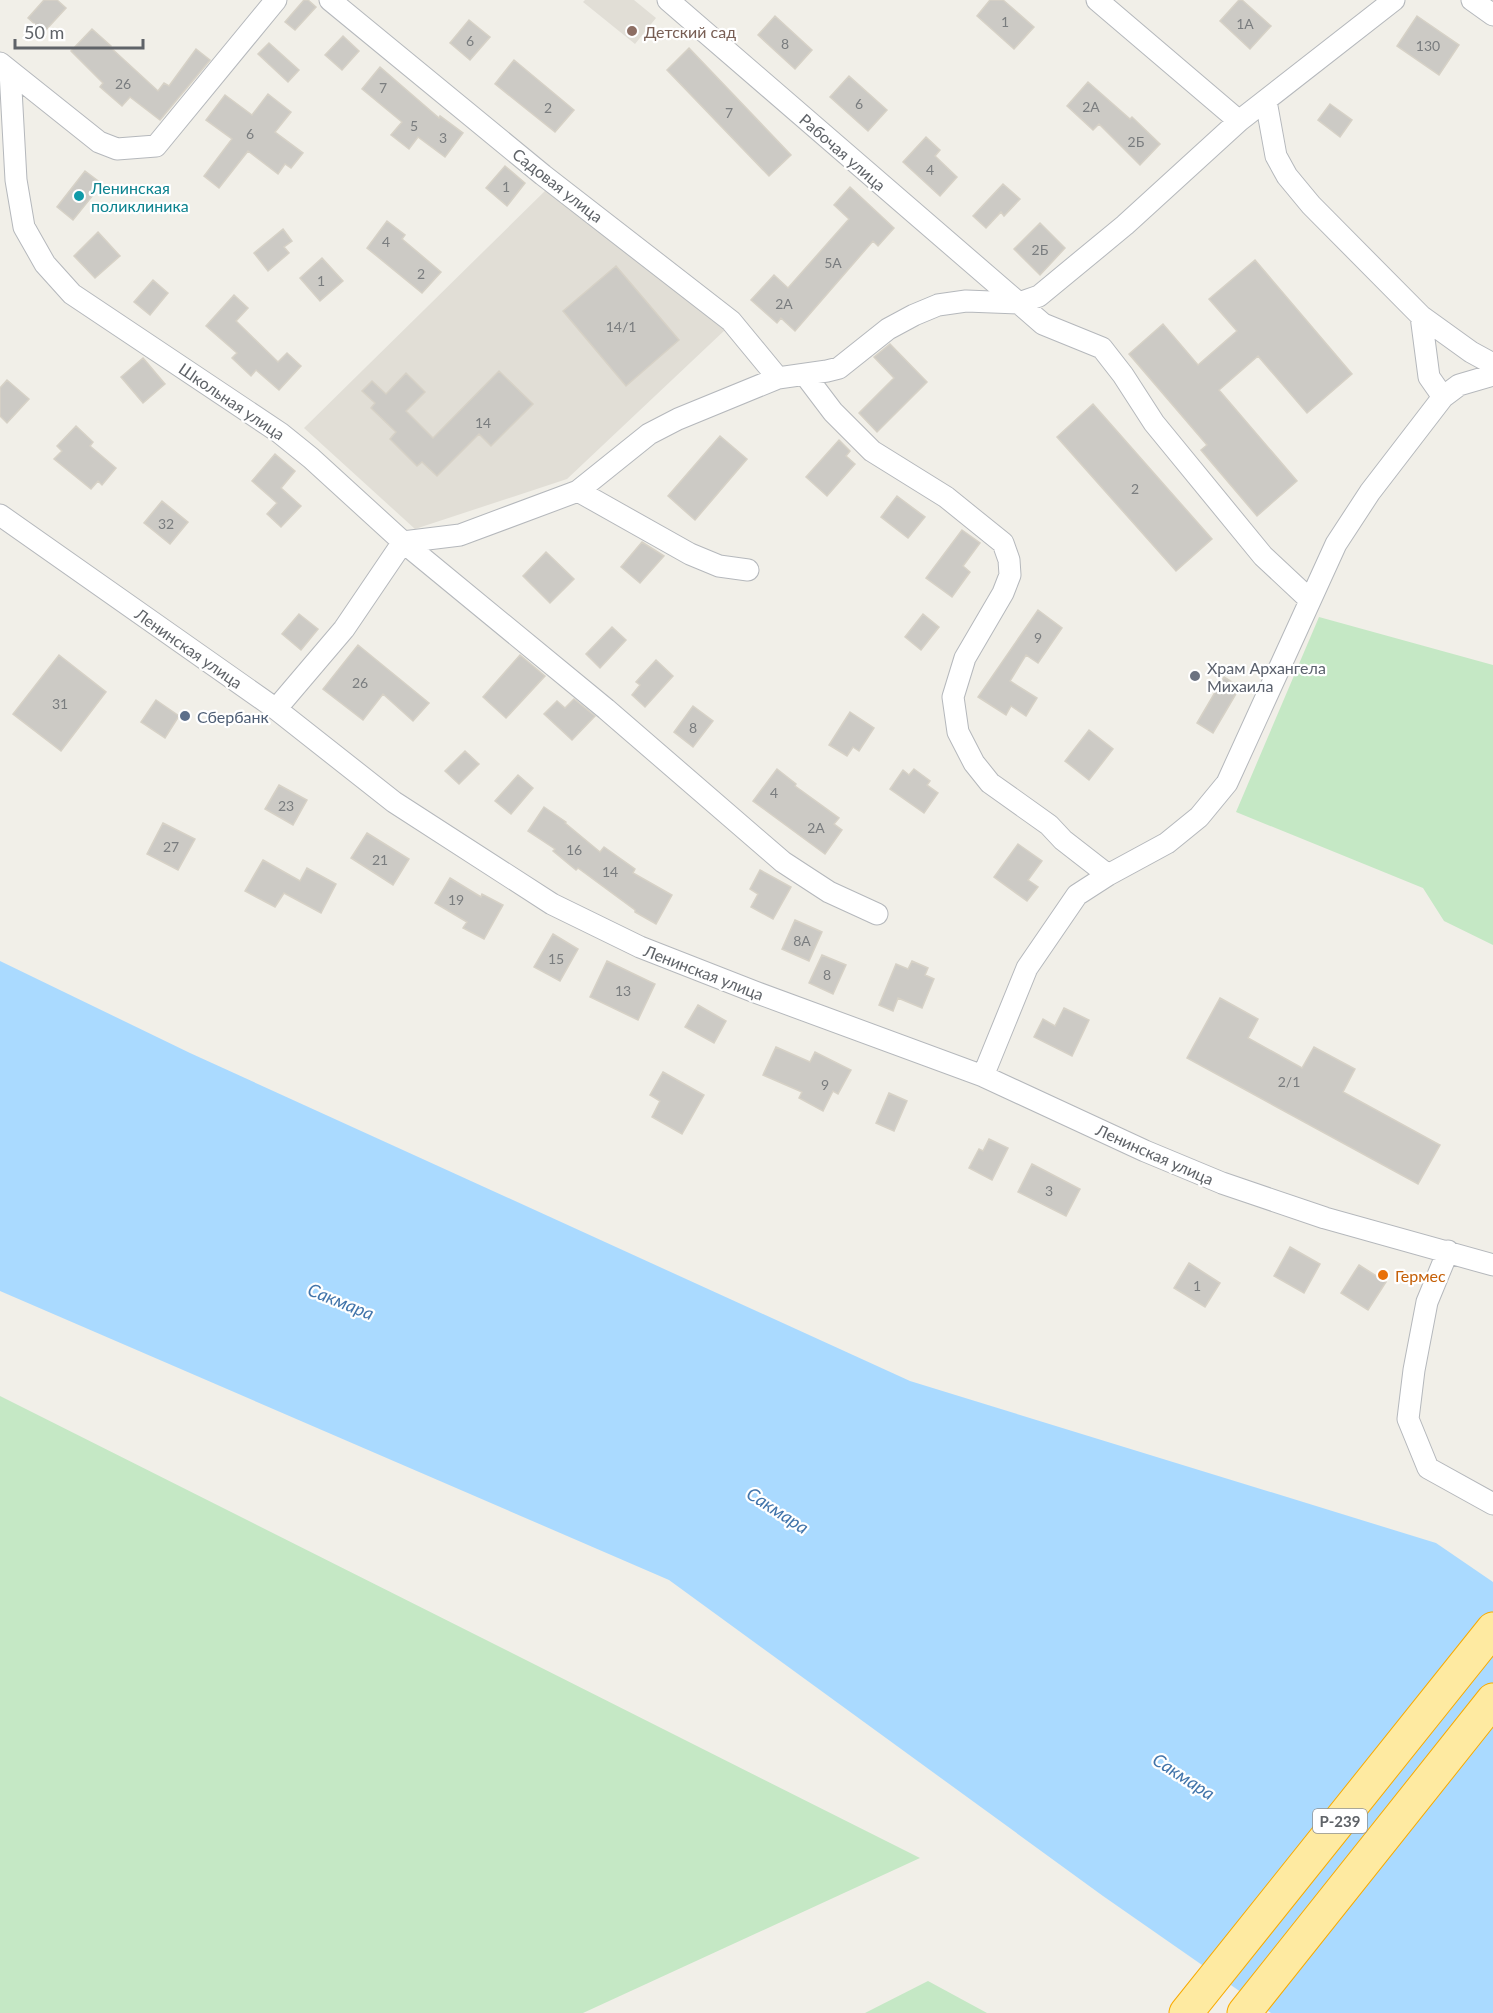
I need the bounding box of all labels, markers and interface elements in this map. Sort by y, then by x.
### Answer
scale bar [15,12,142,50]
house number: 1 [1001,13,1009,30]
house number: 1А [1236,15,1254,32]
text: 50 m [24,21,64,43]
place label: Детский сад [644,22,736,41]
marker: Детский сад [625,24,639,38]
house number: 6 [466,32,474,49]
house number: 8 [781,35,789,52]
house number: 130 [1416,37,1440,54]
house number: 26 [115,75,131,92]
house number: 7 [379,79,387,96]
house number: 6 [855,95,863,112]
house number: 2А [1082,98,1100,115]
house number: 2 [544,99,552,116]
house number: 7 [725,104,733,121]
street label: Рабочая улица [796,110,890,194]
house number: 5 [410,117,418,134]
house number: 6 [246,125,254,142]
house number: 3 [439,129,447,146]
house number: 2Б [1128,133,1145,150]
street label: Садовая улица [509,144,607,226]
house number: 4 [926,161,934,178]
place label: Ленинская поликлиника [90,178,189,215]
house number: 1 [502,178,510,195]
marker: Ленинская поликлиника [72,189,86,203]
house number: 4 [382,233,390,250]
house number: 2Б [1032,241,1049,258]
house number: 5А [824,254,842,271]
house number: 2 [417,265,425,282]
house number: 1 [317,272,325,289]
house number: 2А [775,295,793,312]
house number: 14/1 [606,318,636,335]
street label: Школьная улица [175,359,289,443]
house number: 14 [475,414,491,431]
house number: 2 [1131,480,1139,497]
house number: 32 [158,515,174,532]
street label: Ленинская улица [131,603,246,692]
house number: 9 [1034,629,1042,646]
place label: Храм Архангела Михаила [1207,658,1326,695]
marker: Храм Архангела Михаила [1188,669,1202,683]
house number: 26 [352,674,368,691]
house number: 31 [52,695,68,712]
place label: Сбербанк [197,707,269,726]
marker: Сбербанк [178,709,192,723]
house number: 8 [689,719,697,736]
house number: 4 [770,784,778,801]
house number: 23 [278,797,294,814]
house number: 2А [807,819,825,836]
house number: 27 [163,838,179,855]
house number: 16 [566,841,582,858]
house number: 21 [372,851,388,868]
house number: 14 [602,863,618,880]
house number: 19 [448,891,464,908]
house number: 8А [793,932,811,949]
street label: Ленинская улица [641,940,766,1004]
house number: 15 [548,950,564,967]
house number: 8 [823,966,831,983]
house number: 13 [615,982,631,999]
house number: 2/1 [1278,1073,1300,1090]
house number: 9 [821,1076,829,1093]
street label: Ленинская улица [1092,1119,1217,1188]
house number: 3 [1045,1182,1053,1199]
place label: Гермес [1395,1266,1446,1285]
marker: Гермес [1376,1268,1390,1282]
house number: 1 [1193,1277,1201,1294]
water label: Сакмара [305,1278,377,1324]
water label: Сакмара [743,1482,813,1538]
water label: Сакмара [1149,1748,1219,1804]
road number: Р-239 [1313,1809,1367,1833]

